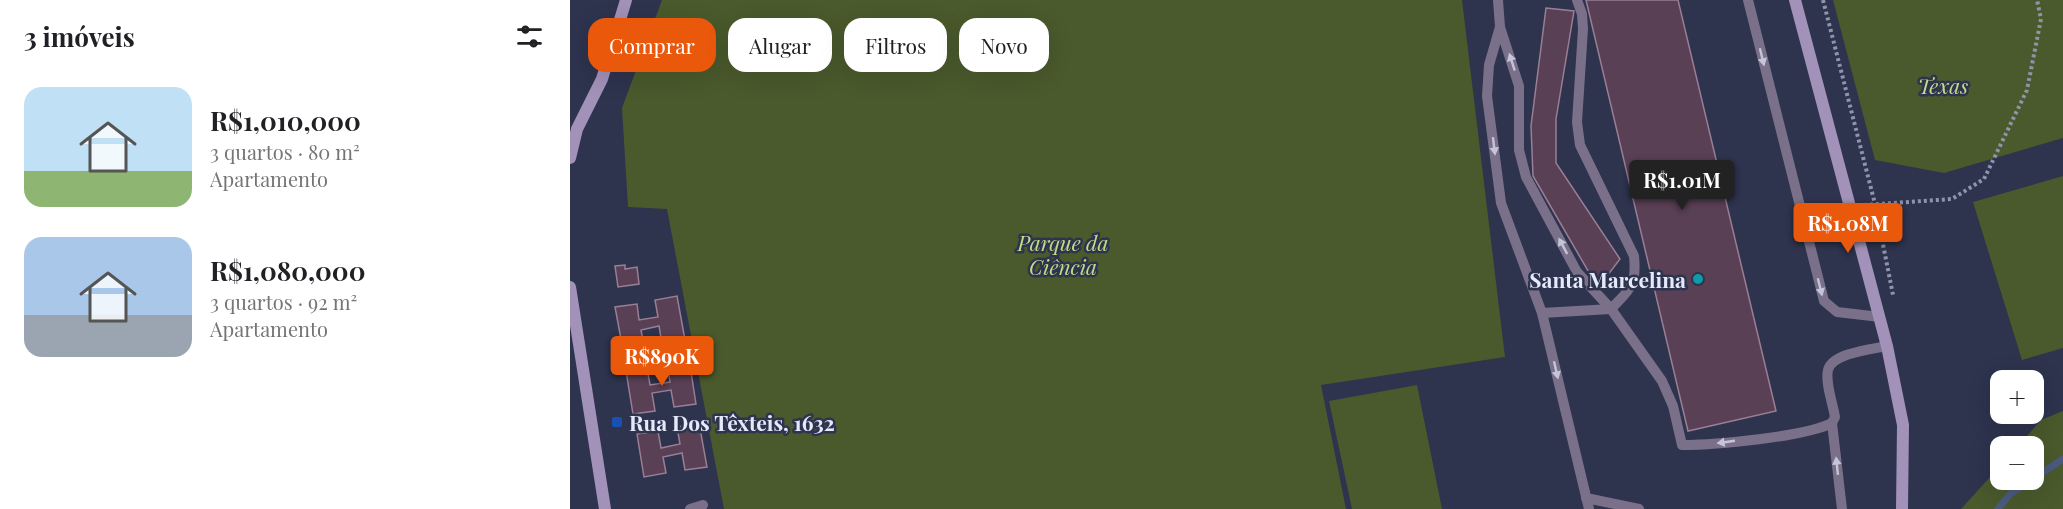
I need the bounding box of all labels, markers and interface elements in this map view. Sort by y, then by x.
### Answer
chip: Comprar [588,18,716,72]
chip: Alugar [728,18,832,72]
chip: Filtros [844,18,947,72]
chip: Novo [959,18,1049,72]
text: 3 imóveis [24,19,135,54]
icon: filters [513,20,546,53]
one-way arrow [1758,48,1768,66]
one-way arrow [1507,53,1516,71]
park label: Texas [1918,71,1968,99]
text: R$1,010,000 [210,103,361,138]
icon: home [72,111,144,183]
one-way arrow [1489,136,1498,155]
text: 3 quartos · 80 m² [210,138,360,165]
pin: R$1.01M [1627,160,1737,211]
text: Apartamento [210,165,328,192]
text: R$1.01M [1643,166,1721,193]
pin: R$1.08M [1793,203,1903,254]
text: R$1.08M [1807,209,1889,236]
park label: Parque da Ciência [1017,228,1108,280]
one-way arrow [1558,237,1568,254]
text: R$1,080,000 [210,253,365,288]
icon: home [72,261,144,333]
place label: Santa Marcelina [1529,265,1686,293]
marker: Santa Marcelina [1691,272,1705,286]
one-way arrow [1816,278,1825,296]
text: 3 quartos · 92 m² [210,288,357,315]
text: Apartamento [210,315,328,342]
pin: R$890K [613,336,711,387]
text: R$890K [625,342,699,369]
one-way arrow [1551,361,1561,380]
map controls [1990,370,2044,490]
button: + [1990,370,2044,424]
place label: Rua Dos Têxteis, 1632 [629,408,835,436]
marker: Rua Dos Têxteis, 1632 [610,415,624,429]
button: − [1990,436,2044,490]
one-way arrow [1717,438,1736,447]
one-way arrow [1832,457,1842,476]

